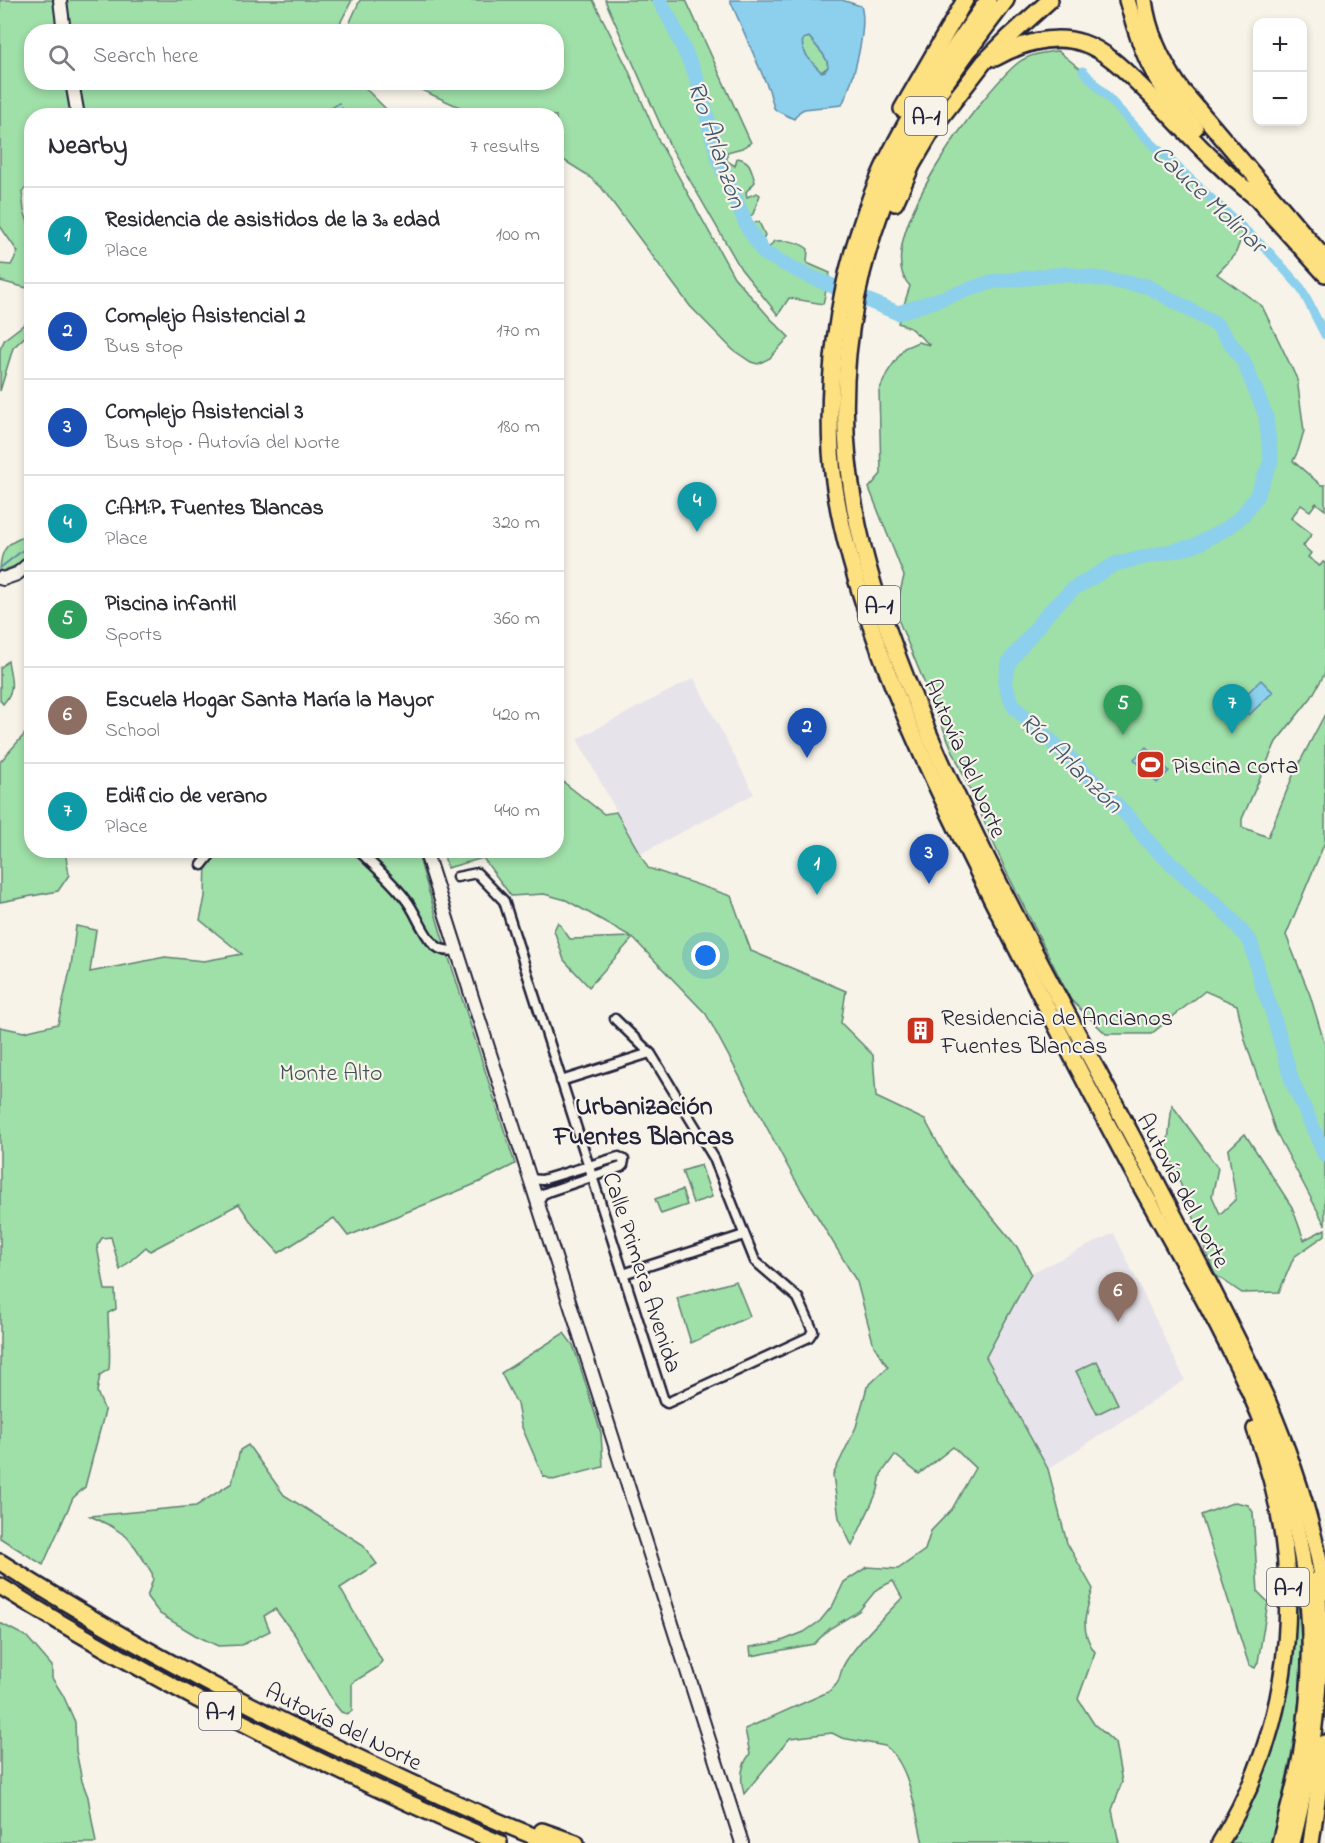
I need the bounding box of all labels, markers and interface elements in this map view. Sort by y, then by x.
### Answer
map controls [1253,18,1307,126]
button: + [1253,18,1307,72]
search box [24,24,564,90]
icon: search [45,41,78,74]
text: Search here [93,41,198,73]
button: − [1253,72,1307,126]
water label: Río Arlanzón [676,77,755,214]
road number: A-1 [905,97,947,135]
text: Nearby [48,128,127,166]
text: 7 results [470,133,540,162]
water label: Cauce Molinar [1142,137,1276,266]
text: Residencia de asistidos de la 3ª edad [105,205,440,237]
text: 1 [64,221,71,250]
text: 100 m [496,221,540,250]
text: Place [105,237,147,266]
text: Complejo Asistencial 2 [105,301,306,333]
text: 2 [63,317,72,346]
text: 170 m [496,317,540,346]
text: Bus stop [105,333,183,362]
text: Complejo Asistencial 3 [105,397,304,429]
text: 3 [63,413,72,442]
text: 180 m [497,413,540,442]
text: Bus stop · Autovía del Norte [105,429,340,458]
pin: 4 [678,482,716,532]
text: C:A:M:P. Fuentes Blancas [105,493,324,525]
text: 4 [63,509,72,538]
text: 320 m [493,509,540,538]
text: Place [105,525,147,554]
road number: A-1 [858,586,900,624]
text: Piscina infantil [105,589,236,621]
text: 5 [62,605,73,634]
text: 360 m [494,605,540,634]
text: Sports [105,621,162,650]
street label: Autovía del Norte [913,674,1015,844]
pin: 7 [1212,684,1252,734]
text: Escuela Hogar Santa María la Mayor [105,685,434,717]
pin: 5 [1104,686,1142,735]
text: 6 [63,701,72,730]
text: 420 m [493,701,540,730]
water label: Río Arlanzón [1009,705,1131,824]
pin: 2 [788,708,826,758]
text: School [105,717,160,746]
sports icon: Piscina corta [1135,749,1167,781]
place label: Piscina corta [1172,750,1298,785]
text: Edificio de verano [105,781,267,813]
text: 7 [63,797,72,826]
text: 440 m [494,797,540,826]
text: Place [105,813,147,842]
pin: 3 [910,834,948,884]
pin: 1 [798,846,836,895]
your location [691,941,720,970]
place label: Residencia de Ancianos Fuentes Blancas [940,1002,1173,1065]
building icon: Residencia de Ancianos Fuentes Blancas [904,1015,936,1047]
park label: Monte Alto [279,1057,383,1092]
district label: Urbanización Fuentes Blancas [552,1089,734,1157]
street label: Autovía del Norte [1126,1108,1237,1275]
street label: Calle Primera Avenida [592,1168,690,1378]
pin: 6 [1098,1272,1138,1322]
road number: A-1 [1267,1568,1309,1606]
street label: Autovía del Norte [258,1675,428,1782]
road number: A-1 [199,1692,241,1730]

